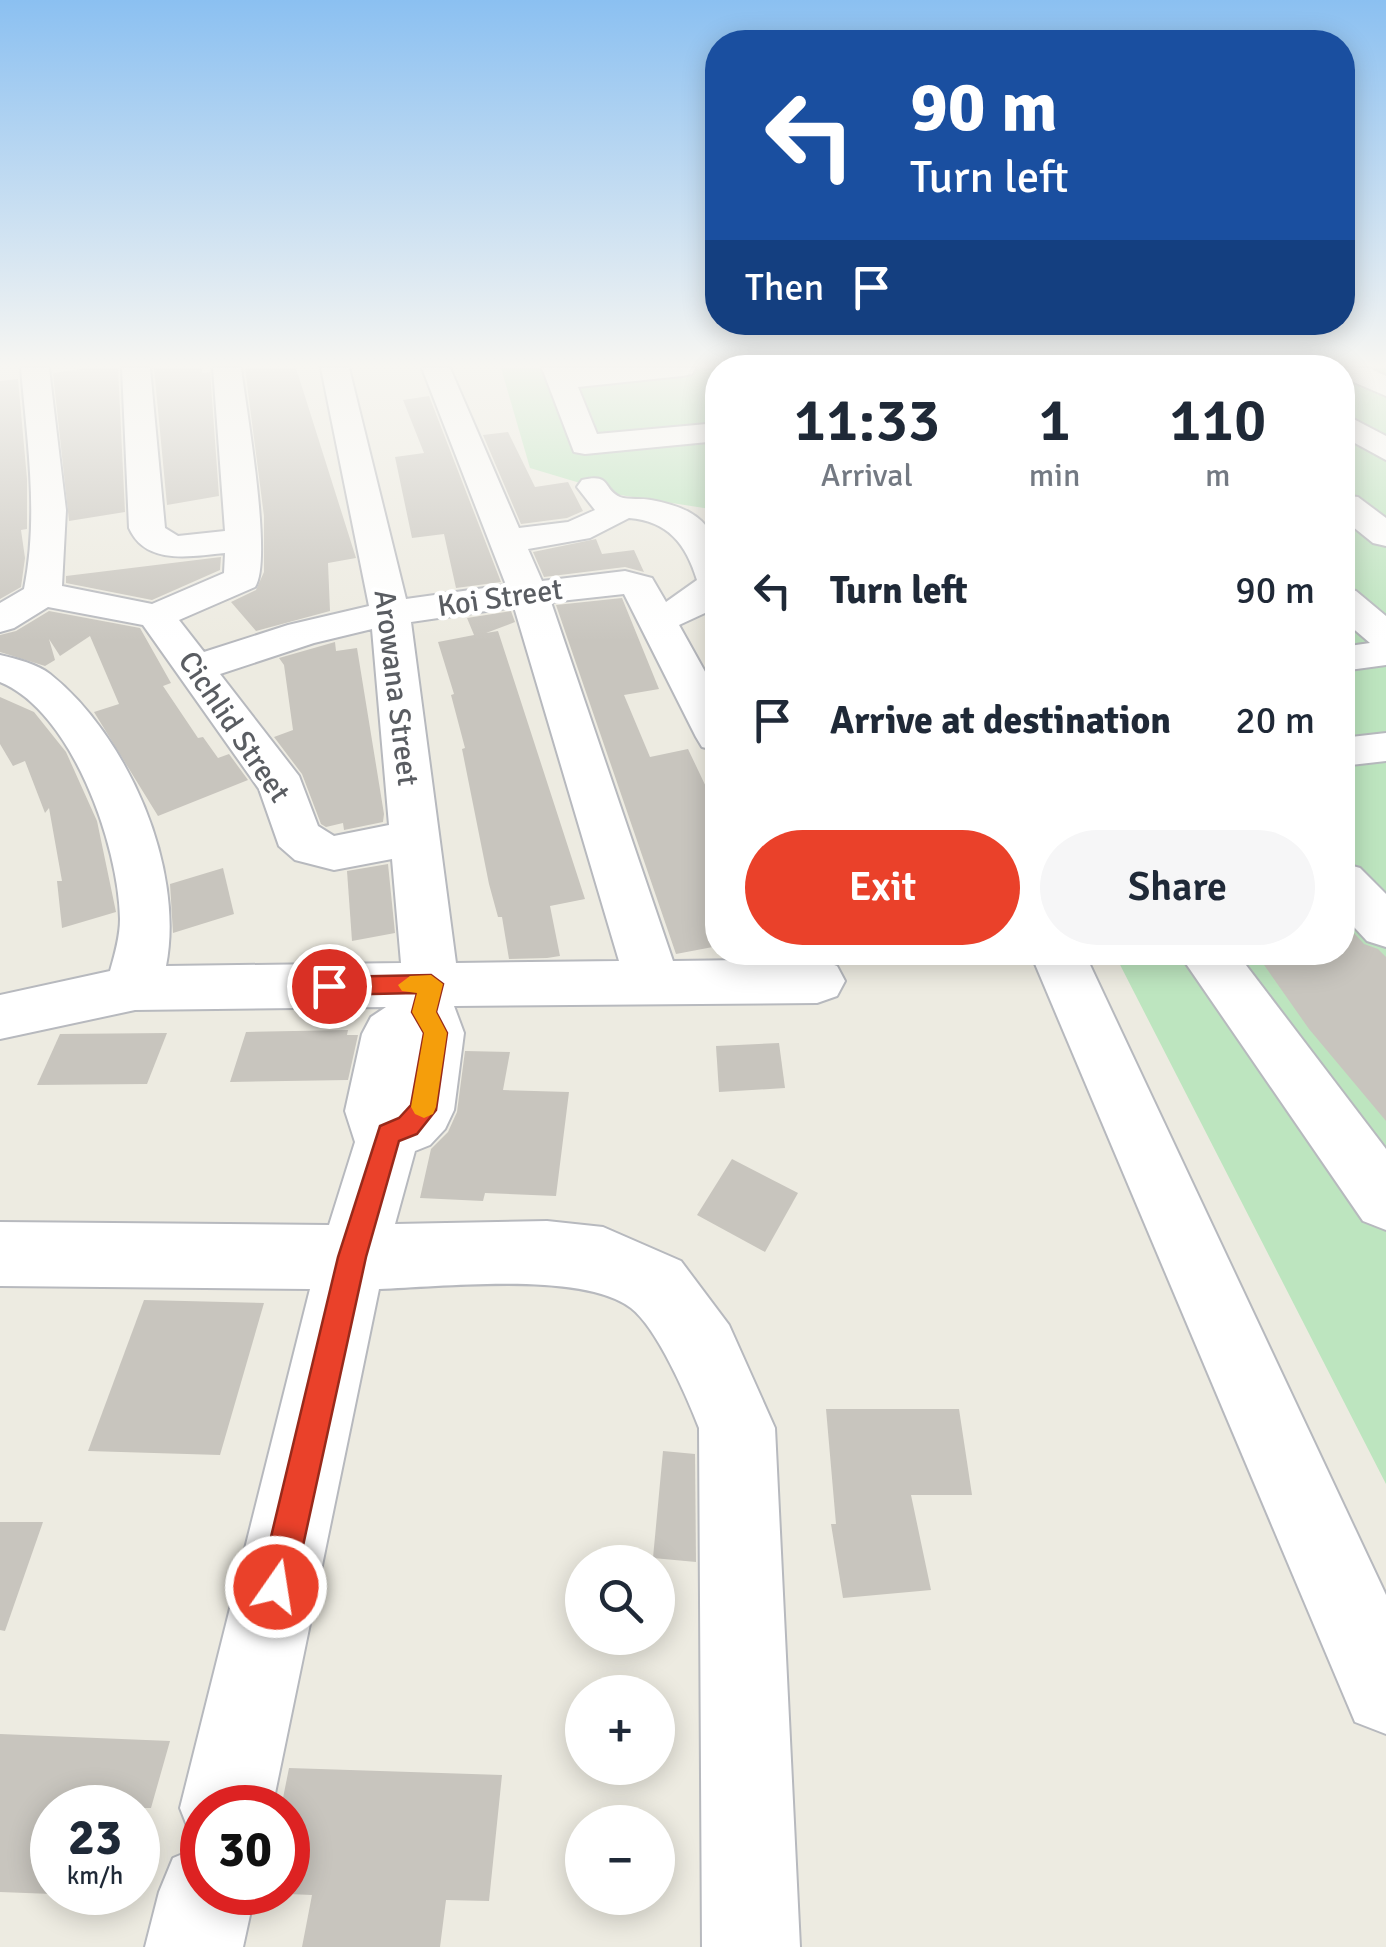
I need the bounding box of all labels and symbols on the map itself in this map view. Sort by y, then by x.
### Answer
street label: Koi Street [435,571,565,625]
street label: Arowana Street [366,588,426,788]
street label: Cichlid Street [170,644,298,810]
pin [287,944,372,1029]
position arrow [224,1535,328,1639]
speed limit sign: 30 [180,1785,310,1915]

